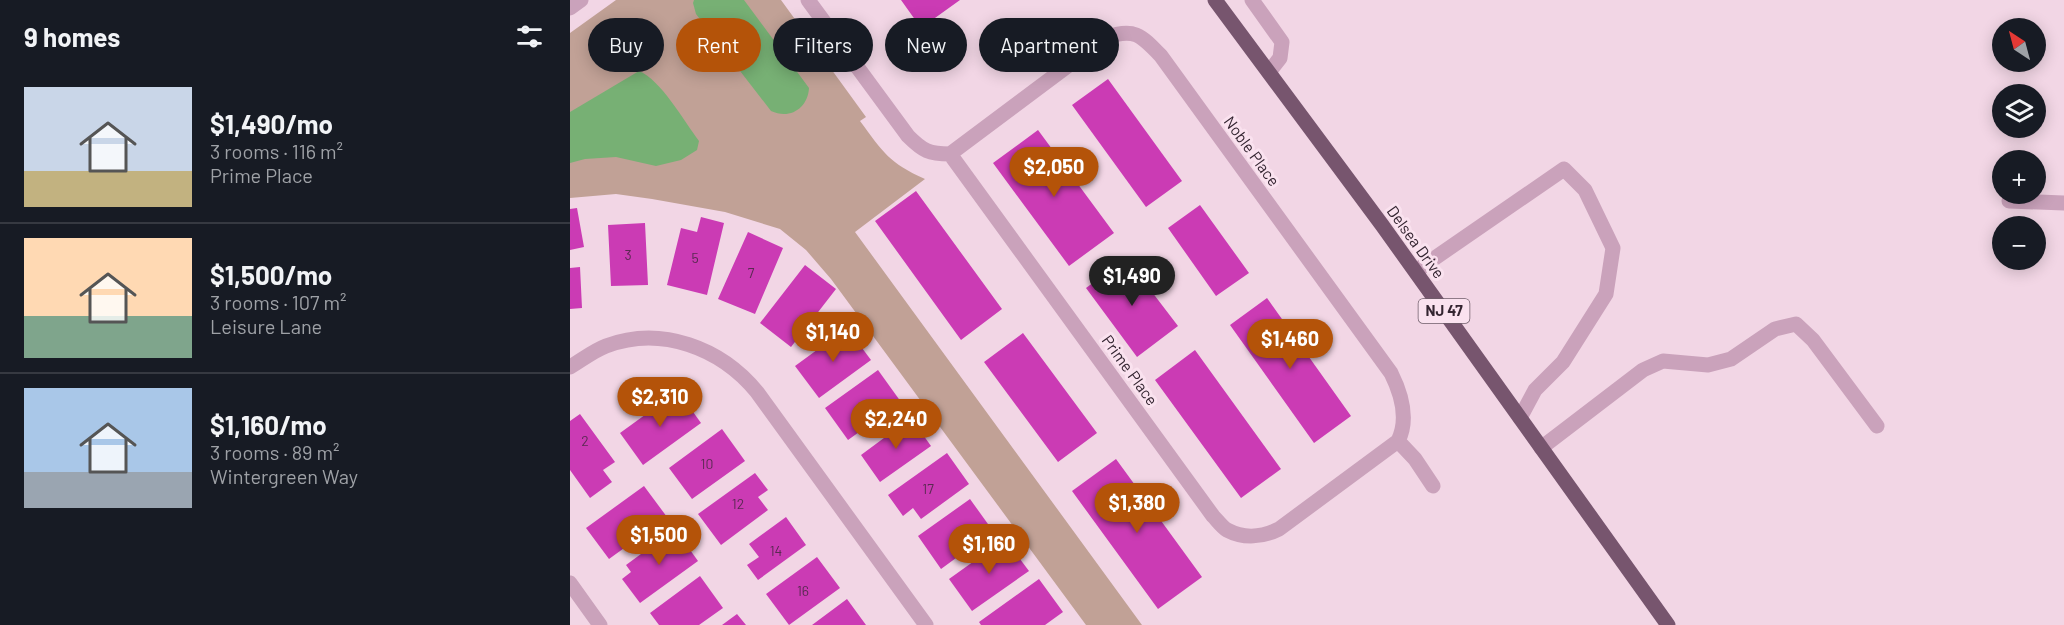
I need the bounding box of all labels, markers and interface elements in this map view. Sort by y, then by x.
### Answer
chip: Buy [588,18,664,72]
chip: Rent [676,18,761,72]
chip: Filters [773,18,873,72]
chip: New [885,18,967,72]
chip: Apartment [979,18,1119,72]
north arrow [1992,18,2046,72]
map controls [1992,18,2046,270]
icon: filters [513,20,546,53]
text: 9 homes [24,21,120,52]
button: layers [1992,84,2046,138]
text: $1,490/mo [210,108,333,139]
icon: home [72,111,144,183]
street label: Noble Place [1221,112,1284,189]
text: 3 rooms · 116 m² [210,139,343,163]
pin: $2,050 [1005,147,1103,198]
button: + [1992,150,2046,204]
text: $2,050 [1024,154,1085,178]
text: Prime Place [210,163,313,187]
street label: Delsea Drive [1384,202,1449,282]
button: − [1992,216,2046,270]
house number: 3 [624,246,632,263]
house number: 5 [691,249,699,266]
pin: $1,490 [1083,256,1181,307]
text: $1,500/mo [210,259,332,290]
icon: home [72,262,144,334]
text: $1,490 [1103,263,1161,287]
house number: 7 [748,264,755,281]
text: 3 rooms · 107 m² [210,290,346,314]
road number: NJ 47 [1418,299,1470,323]
pin: $1,140 [784,312,882,363]
text: Leisure Lane [210,314,322,338]
text: $1,140 [806,319,860,343]
pin: $1,460 [1241,319,1339,370]
text: $1,460 [1261,326,1319,350]
street label: Prime Place [1099,331,1162,409]
pin: $2,310 [611,377,709,428]
text: $2,310 [631,384,689,408]
pin: $2,240 [847,399,945,450]
text: $2,240 [865,406,927,430]
text: $1,160/mo [210,409,327,440]
icon: home [72,412,144,484]
house number: 2 [581,432,589,449]
text: 3 rooms · 89 m² [210,440,340,464]
house number: 10 [701,455,713,472]
text: Wintergreen Way [210,464,358,488]
house number: 17 [922,480,934,497]
pin: $1,380 [1088,483,1186,534]
text: $1,380 [1109,490,1165,514]
house number: 12 [732,495,744,512]
pin: $1,500 [610,515,708,566]
text: $1,500 [630,522,688,546]
pin: $1,160 [940,524,1038,575]
text: $1,160 [962,531,1016,555]
house number: 14 [770,542,782,559]
house number: 16 [797,582,809,599]

